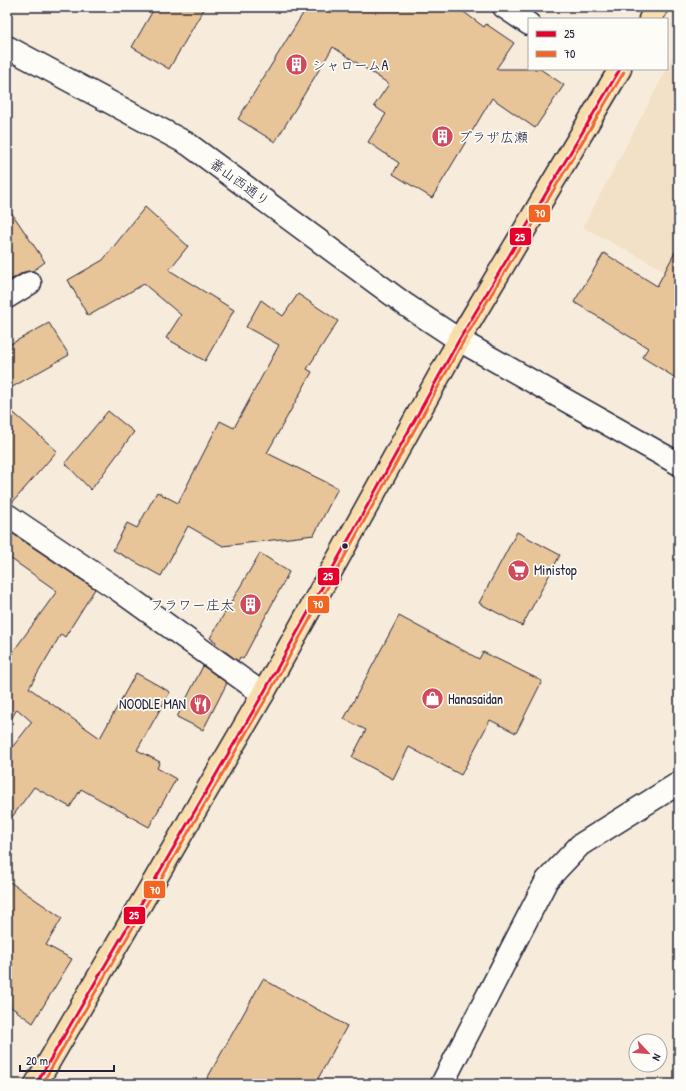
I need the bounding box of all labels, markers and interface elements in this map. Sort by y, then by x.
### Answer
legend [528,18,668,70]
text: 25 [564,25,575,42]
text: 70 [564,45,575,62]
building icon: シャロームA [283,52,309,78]
place label: シャロームA [312,55,388,74]
building icon: プラザ広瀬 [429,124,455,150]
place label: プラザ広瀬 [458,127,528,146]
street label: 蕃山西通り [206,153,274,210]
line badge: 70 [528,204,551,223]
text: 70 [534,206,545,220]
line badge: 25 [509,227,532,246]
text: 25 [515,230,525,244]
unlabelled marker [340,541,350,551]
supermarket icon: Ministop [505,557,531,583]
place label: Ministop [534,560,577,580]
line badge: 25 [317,567,340,586]
text: 25 [323,569,333,583]
building icon: フラワー庄太 [237,592,263,618]
place label: フラワー庄太 [150,595,234,614]
line badge: 70 [307,595,330,614]
text: 70 [312,597,323,611]
shop icon: Hanasaidan [419,686,445,712]
place label: Hanasaidan [448,689,503,708]
restaurant icon: NOODLE MAN [188,691,214,717]
place label: NOODLE MAN [119,694,186,713]
line badge: 70 [143,880,166,899]
text: 70 [149,883,160,897]
line badge: 25 [123,906,146,925]
text: 25 [129,908,139,922]
north arrow [628,1033,668,1073]
scale bar [20,1047,114,1073]
text: 20 m [26,1052,48,1069]
text: N [649,1052,665,1063]

